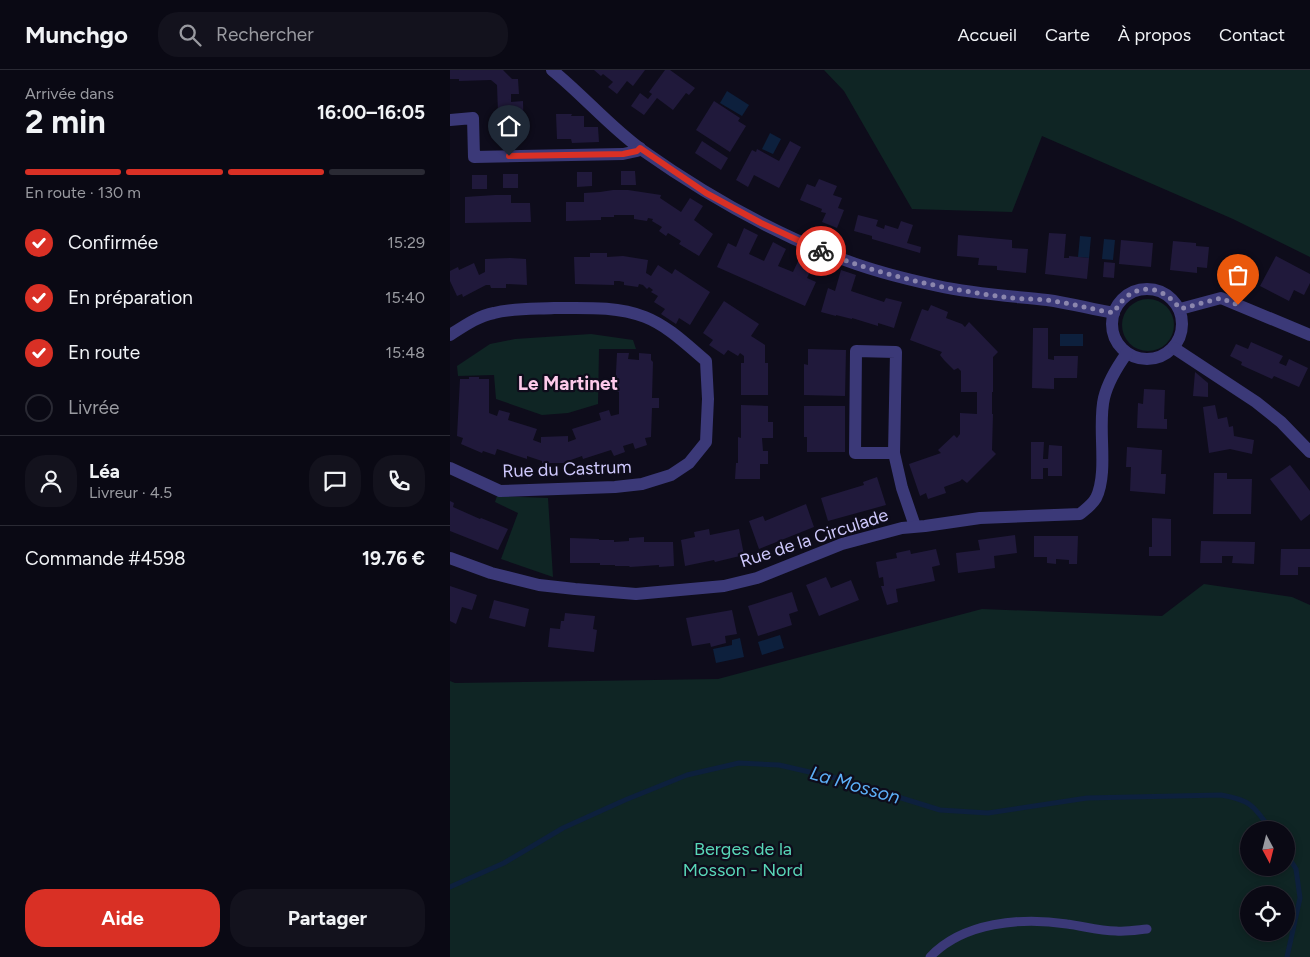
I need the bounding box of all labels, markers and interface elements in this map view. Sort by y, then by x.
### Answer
search box [158,12,508,57]
text: Munchgo [25,20,128,49]
icon: search [176,21,204,49]
text: Rechercher [216,23,314,46]
text: Accueil [957,24,1017,46]
text: Carte [1045,24,1090,46]
text: À propos [1118,24,1191,46]
text: Contact [1219,24,1285,46]
text: Arrivée dans [25,84,114,103]
text: 16:00–16:05 [317,101,425,124]
text: 2 min [25,103,106,141]
pin [488,105,530,156]
icon: home [495,112,523,140]
text: En route · 130 m [25,183,141,202]
courier [796,226,846,276]
icon: check [25,229,53,257]
text: Confirmée [68,231,158,254]
text: 15:29 [387,233,425,252]
icon: bike [807,237,835,265]
pin [1217,254,1259,305]
icon: bag [1224,261,1252,289]
icon: check [25,284,53,312]
text: En préparation [68,286,193,309]
text: 15:40 [385,288,425,307]
icon: check [25,339,53,367]
text: En route [68,341,140,364]
text: 15:48 [385,343,425,362]
district label: Le Martinet [518,372,619,395]
text: Livrée [68,396,119,419]
button: person [25,455,77,507]
button: chat [309,455,361,507]
button: phone [373,455,425,507]
street label: Rue du Castrum [502,456,632,482]
text: Léa [89,460,120,483]
text: Livreur · 4.5 [89,483,172,502]
street label: Rue de la Circulade [737,504,891,572]
text: Commande #4598 [25,547,186,570]
text: 19.76 € [362,547,425,570]
water label: La Mosson [807,761,903,809]
north arrow [1240,821,1295,876]
map controls [1240,821,1295,941]
park label: Berges de la Mosson - Nord [683,838,803,881]
button: locate [1240,886,1295,941]
button: Aide [25,889,220,947]
button: Partager [230,889,425,947]

